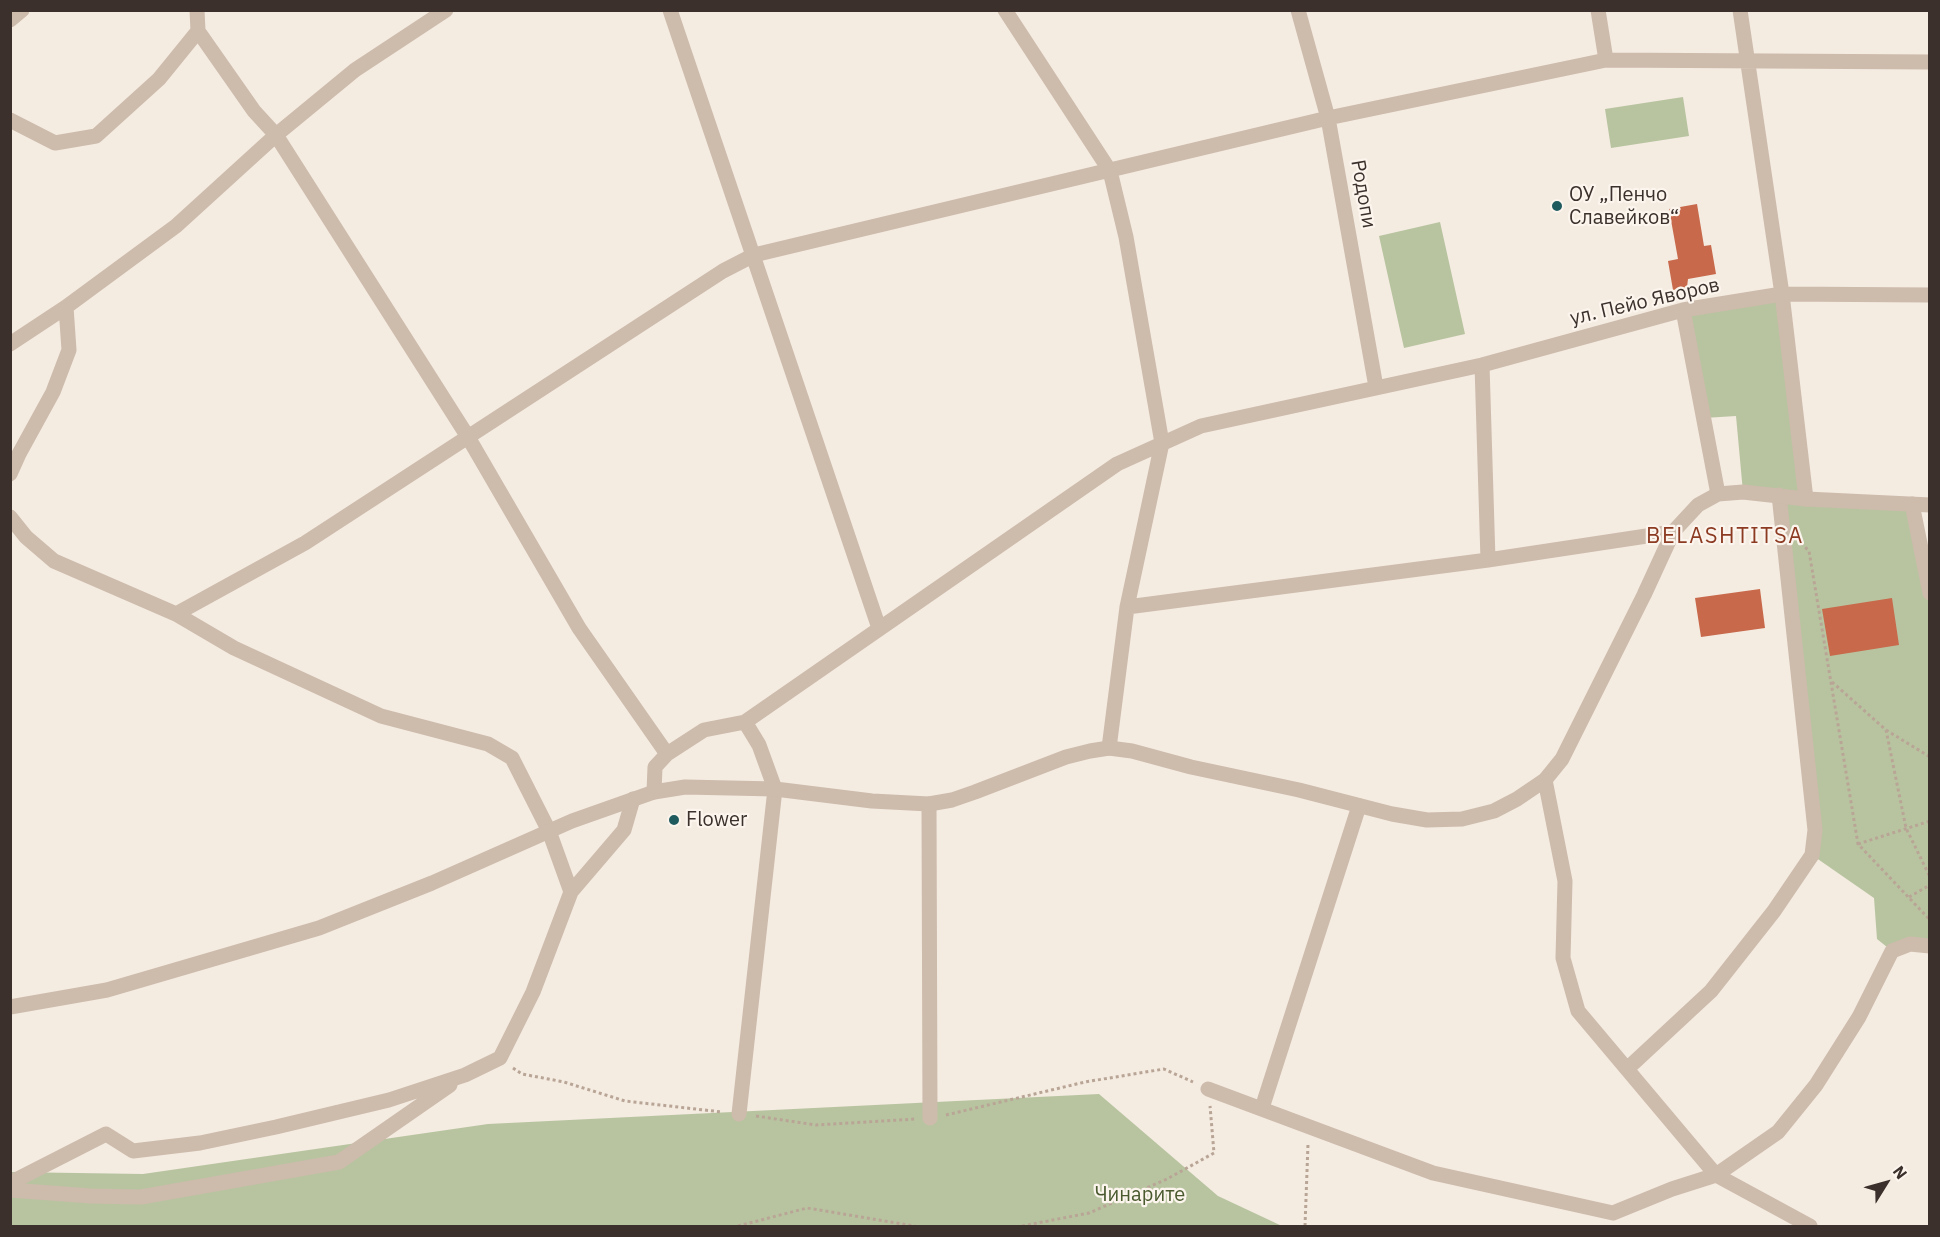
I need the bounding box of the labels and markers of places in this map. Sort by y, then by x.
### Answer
place label: ОУ „Пенчо Славейков“ [1569,183,1679,230]
marker: ОУ „Пенчо Славейков“ [1550,199,1564,213]
place label: Flower [686,808,747,832]
marker: Flower [667,813,681,827]

